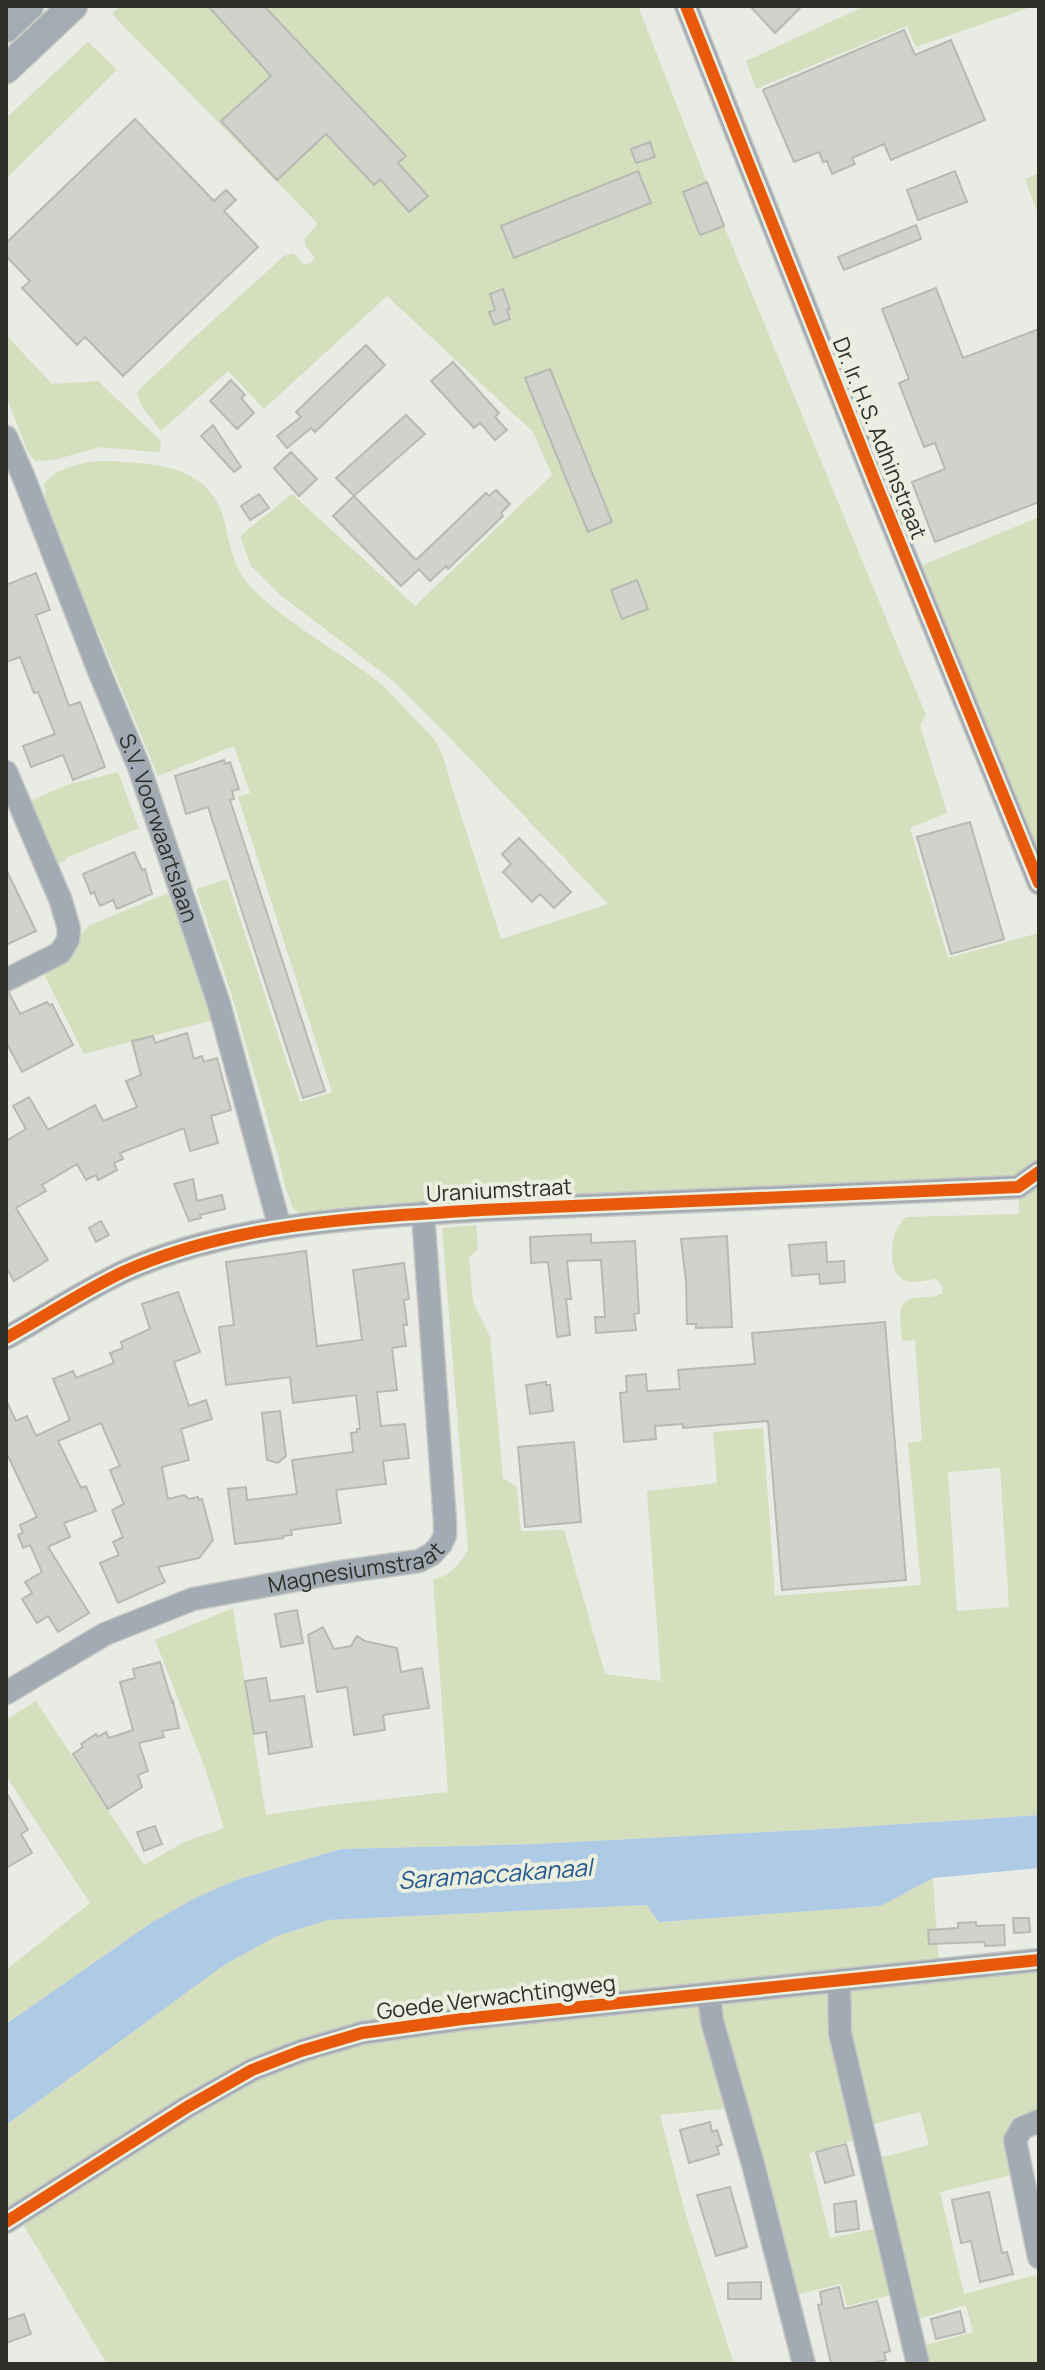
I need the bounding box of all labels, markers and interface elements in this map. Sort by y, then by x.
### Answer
street label: Dr. Ir. H.S. Adhinstraat [826,333,934,544]
street label: S.V. Voorwaartslaan [112,729,205,926]
street label: Uraniumstraat [425,1171,573,1209]
street label: Magnesiumstraat [265,1535,451,1600]
water label: Saramaccakanaal [397,1850,597,1896]
street label: Goede Verwachtingweg [375,1967,617,2027]

